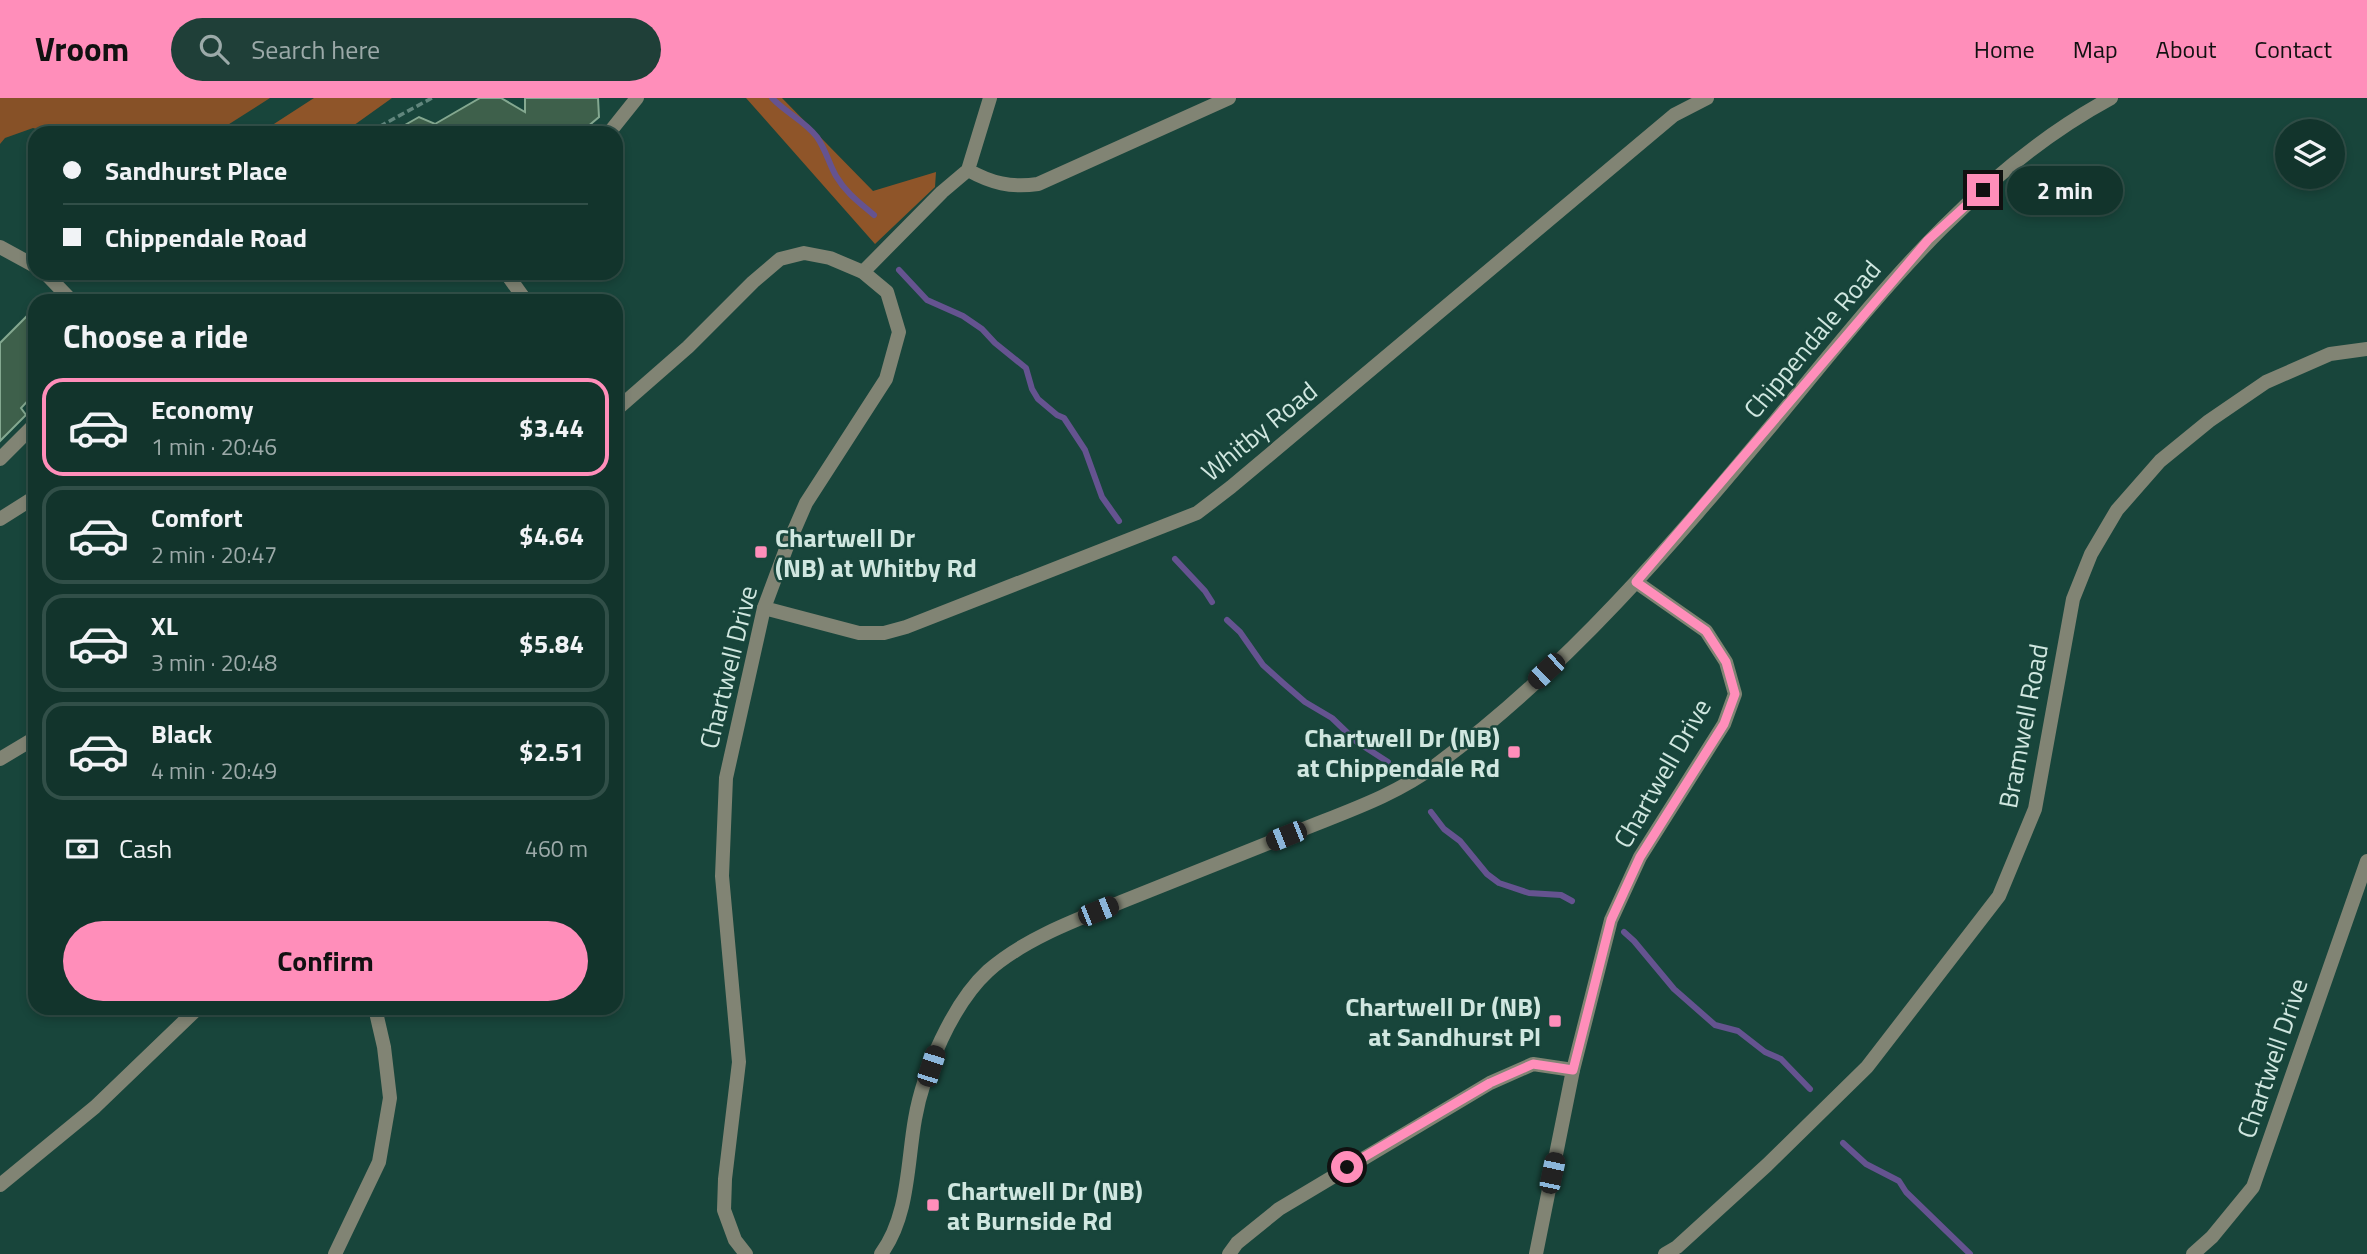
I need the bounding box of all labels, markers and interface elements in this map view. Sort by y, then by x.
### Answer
search box [171,18,661,81]
text: Vroom [35,24,129,74]
icon: search [195,30,233,68]
text: Search here [251,30,380,69]
text: Home [1974,31,2035,67]
text: Map [2073,31,2118,67]
text: About [2156,31,2216,67]
text: Contact [2254,31,2332,67]
map controls [2275,119,2345,189]
button: layers [2275,119,2345,189]
text: Sandhurst Place [105,151,287,190]
callout: 2 min [2008,166,2123,214]
text: 2 min [2037,173,2093,208]
route end [1967,174,1999,206]
text: Chippendale Road [105,218,307,257]
street label: Chippendale Road [1734,251,1890,427]
text: Choose a ride [63,312,248,360]
street label: Whitby Road [1192,372,1326,490]
text: Economy [151,390,253,429]
icon: car [67,396,130,459]
text: $3.44 [519,408,584,447]
text: 1 min · 20:46 [151,429,277,464]
text: Comfort [151,498,243,537]
icon: car [67,504,130,567]
text: $4.64 [519,516,584,555]
place label: Chartwell Dr (NB) at Whitby Rd [775,518,977,587]
text: 2 min · 20:47 [151,537,277,572]
marker: Chartwell Dr (NB) at Whitby Rd [753,544,769,560]
street label: Chartwell Drive [689,581,767,753]
text: XL [151,606,178,645]
icon: car [67,612,130,675]
text: $5.84 [519,624,584,663]
street label: Bramwell Road [1988,641,2058,811]
text: 3 min · 20:48 [151,645,277,680]
car [1524,649,1569,693]
street label: Chartwell Drive [1603,691,1721,855]
text: Black [151,714,212,753]
place label: Chartwell Dr (NB) at Chippendale Rd [1297,718,1500,787]
icon: car [67,720,130,783]
text: $2.51 [519,732,584,771]
marker: Chartwell Dr (NB) at Chippendale Rd [1506,744,1522,760]
text: 4 min · 20:49 [151,753,277,788]
car [1263,818,1310,854]
text: Cash [119,829,172,868]
icon: cash [63,830,101,868]
text: 460 m [525,831,588,866]
car [1075,893,1122,929]
button: Confirm [63,921,588,1001]
street label: Chartwell Drive [2226,973,2318,1143]
place label: Chartwell Dr (NB) at Sandhurst Pl [1345,987,1541,1056]
marker: Chartwell Dr (NB) at Sandhurst Pl [1547,1013,1563,1029]
car [915,1043,948,1089]
car [1538,1150,1567,1196]
route start [1331,1151,1363,1183]
place label: Chartwell Dr (NB) at Burnside Rd [947,1171,1143,1240]
marker: Chartwell Dr (NB) at Burnside Rd [925,1197,941,1213]

